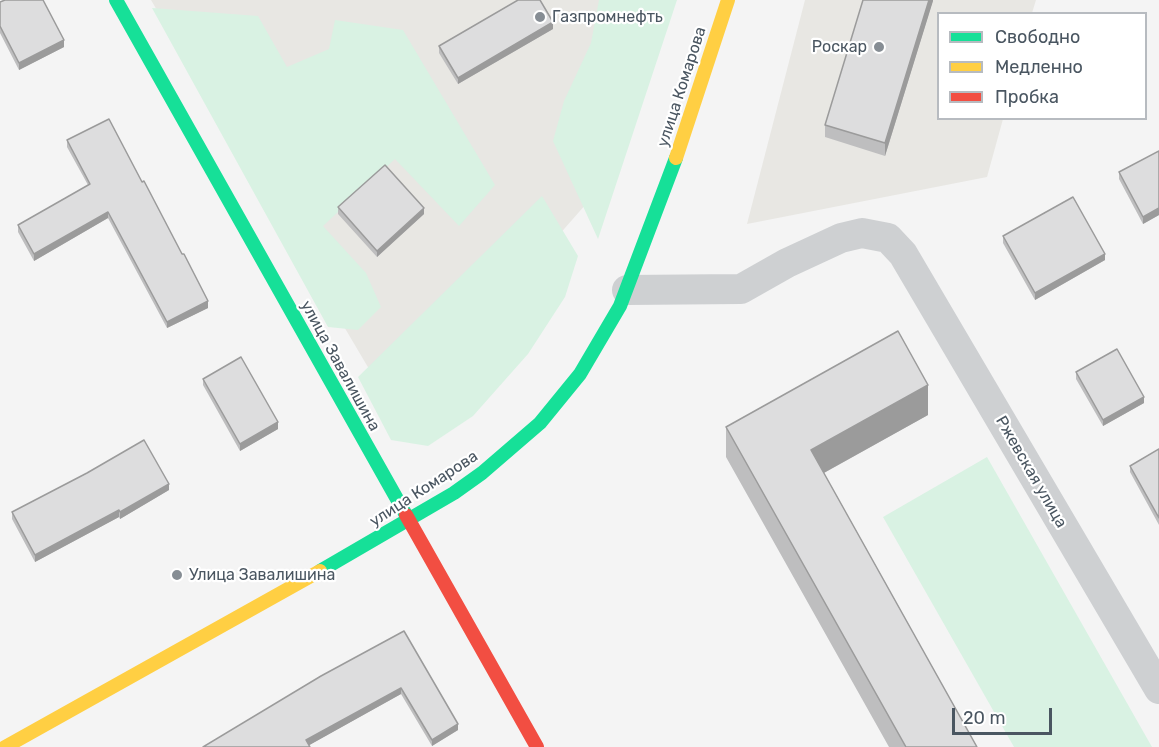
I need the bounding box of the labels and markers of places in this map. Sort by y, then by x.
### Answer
place label: Газпромнефть [552,7,663,27]
marker: Газпромнефть [533,10,547,24]
place label: Роскар [812,37,867,57]
marker: Роскар [872,40,886,54]
place label: Улица Завалишина [189,565,335,585]
marker: Улица Завалишина [170,568,184,582]

